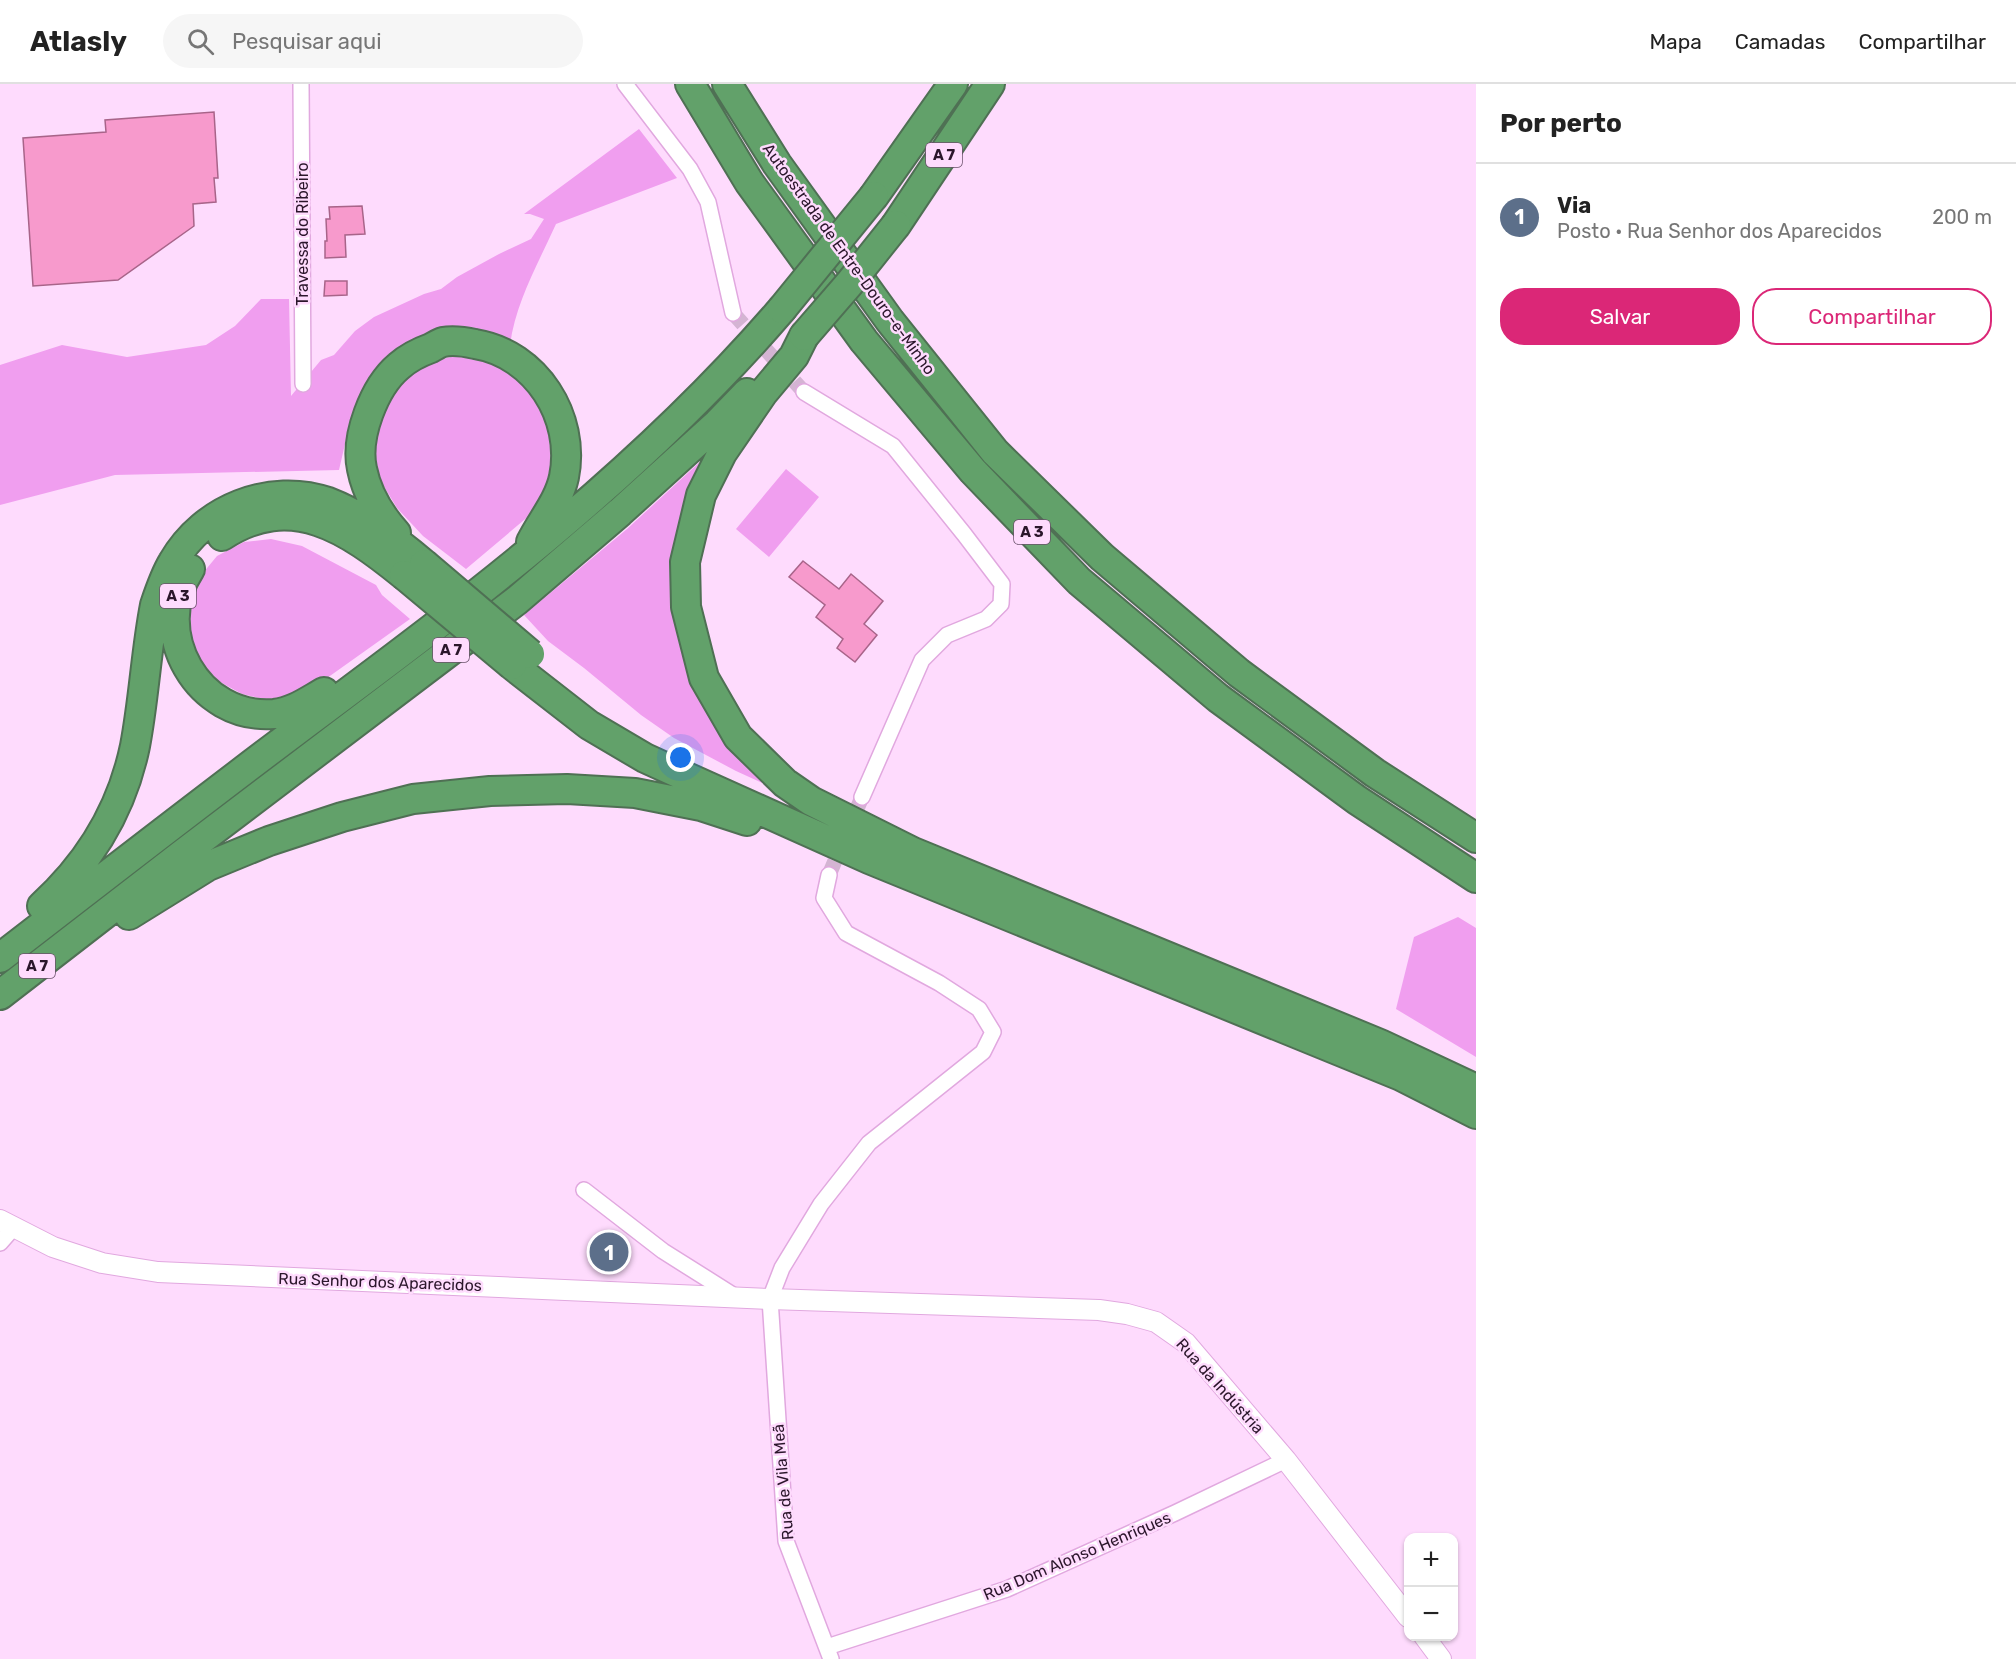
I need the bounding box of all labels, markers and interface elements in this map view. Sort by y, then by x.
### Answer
search box [163,14,583,68]
text: Atlasly [30,25,127,58]
icon: search [184,25,217,58]
text: Pesquisar aqui [232,28,382,55]
text: Mapa [1649,29,1702,54]
text: Camadas [1735,29,1825,54]
text: Compartilhar [1858,29,1986,54]
text: Por perto [1500,108,1622,139]
street label: Autoestrada de Entre-Douro-e-Minho [759,140,939,378]
road number: A 7 [926,143,962,167]
street label: Travessa do Ribeiro [293,162,312,306]
text: Via [1557,192,1591,219]
text: 1 [1515,205,1524,229]
text: 200 m [1932,205,1992,229]
text: Posto · Rua Senhor dos Aparecidos [1557,219,1882,243]
button: Salvar [1500,288,1740,345]
button: Compartilhar [1752,288,1992,345]
road number: A 3 [1014,520,1050,544]
road number: A 3 [160,584,196,608]
road number: A 7 [433,638,469,662]
your location [666,743,695,772]
road number: A 7 [19,954,55,978]
pin: 1 [590,1230,628,1274]
street label: Rua Senhor dos Aparecidos [278,1269,482,1295]
street label: Rua da Indústria [1172,1334,1268,1438]
street label: Rua de Vila Meã [768,1423,798,1541]
street label: Rua Dom Alonso Henriques [980,1508,1174,1604]
map controls [1404,1533,1458,1641]
button: + [1404,1533,1458,1587]
button: − [1404,1587,1458,1641]

